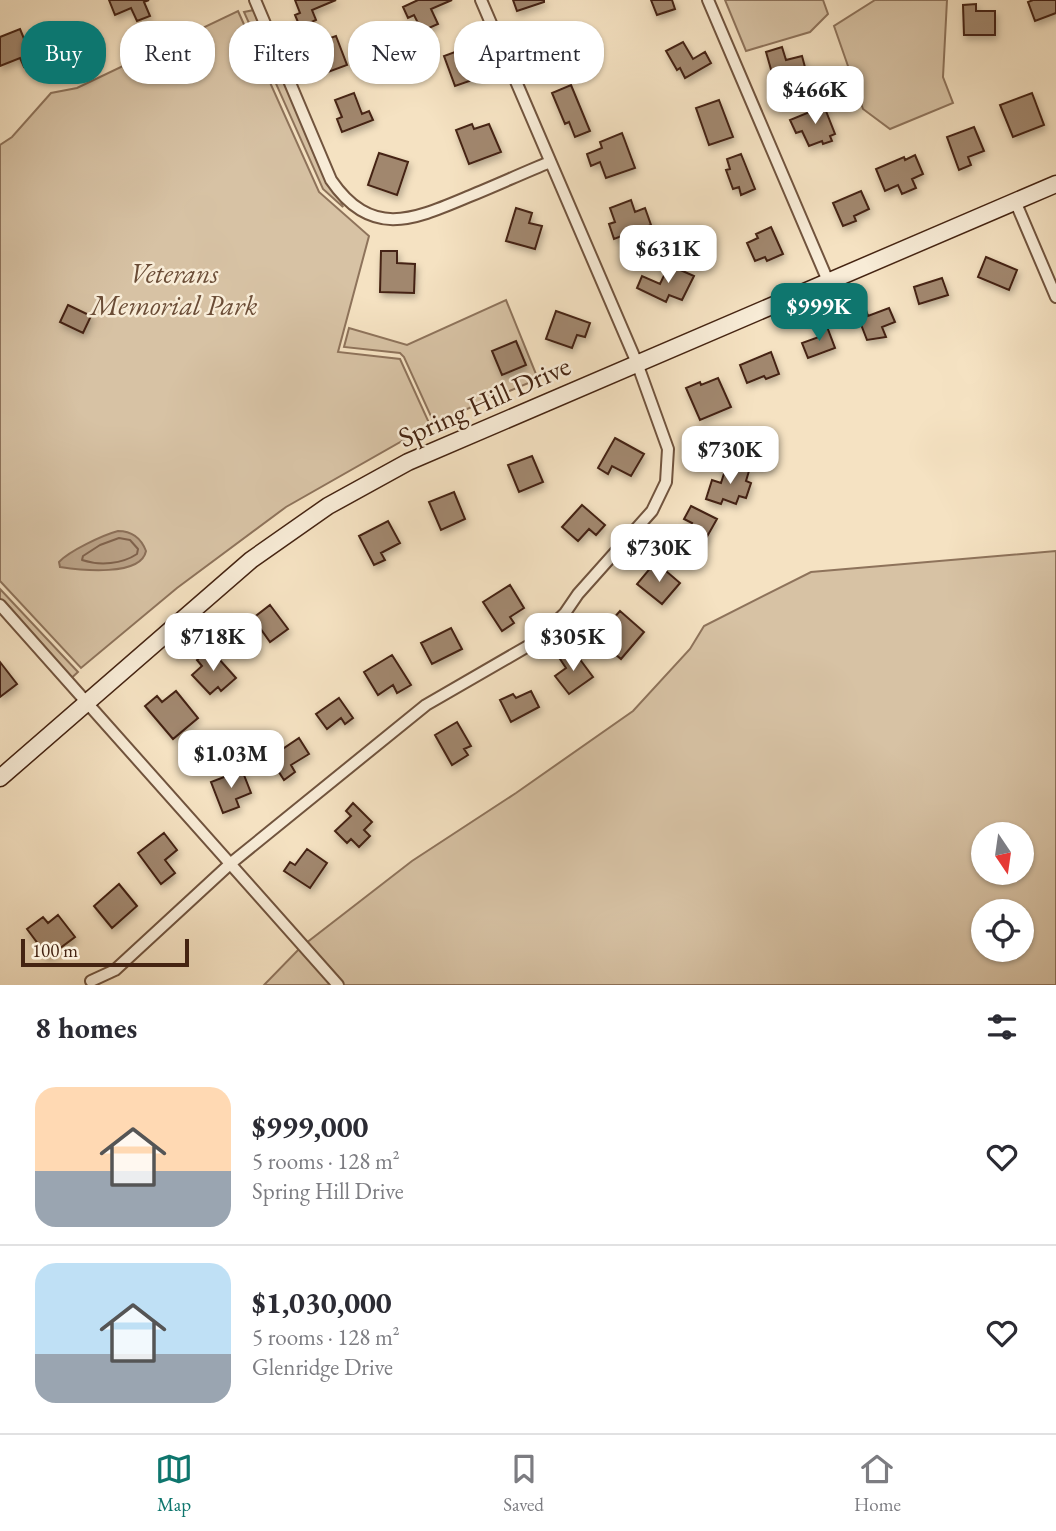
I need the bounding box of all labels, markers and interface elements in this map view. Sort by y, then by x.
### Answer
chip: Buy [21,21,106,84]
chip: Rent [120,21,215,84]
chip: Filters [229,21,334,84]
chip: New [348,21,440,84]
chip: Apartment [454,21,604,84]
pin: $466K [766,66,864,126]
text: $466K [783,74,847,104]
pin: $631K [619,226,717,285]
text: $631K [636,233,700,263]
park label: Veterans Memorial Park [89,255,258,323]
pin: $999K [770,284,868,343]
text: $999K [787,291,851,321]
street label: Spring Hill Drive [392,347,576,455]
pin: $730K [681,426,779,486]
text: $730K [698,434,762,464]
pin: $730K [610,524,708,584]
text: $730K [627,532,691,562]
pin: $718K [164,614,262,673]
pin: $305K [524,614,622,673]
text: $718K [181,621,245,651]
text: $305K [541,621,605,651]
pin: $1.03M [174,730,288,790]
text: $1.03M [194,738,268,768]
north arrow [971,822,1034,886]
map controls [971,822,1034,962]
button: locate [971,899,1034,962]
scale bar [21,936,189,968]
text: 100 m [32,938,78,963]
text: 8 homes [35,1008,137,1047]
icon: filters [983,1008,1021,1046]
text: $999,000 [252,1107,368,1146]
icon: home [91,1115,175,1199]
icon: heart [983,1138,1021,1176]
text: 5 rooms · 128 m² [252,1146,400,1176]
text: Spring Hill Drive [252,1176,404,1206]
text: $1,030,000 [252,1283,392,1322]
icon: home [91,1291,175,1375]
icon: heart [983,1314,1021,1352]
text: 5 rooms · 128 m² [252,1322,400,1352]
text: Glenridge Drive [252,1352,393,1382]
tab: Map [155,1450,193,1517]
tab: Saved [503,1450,544,1517]
tab: Home [854,1450,901,1517]

